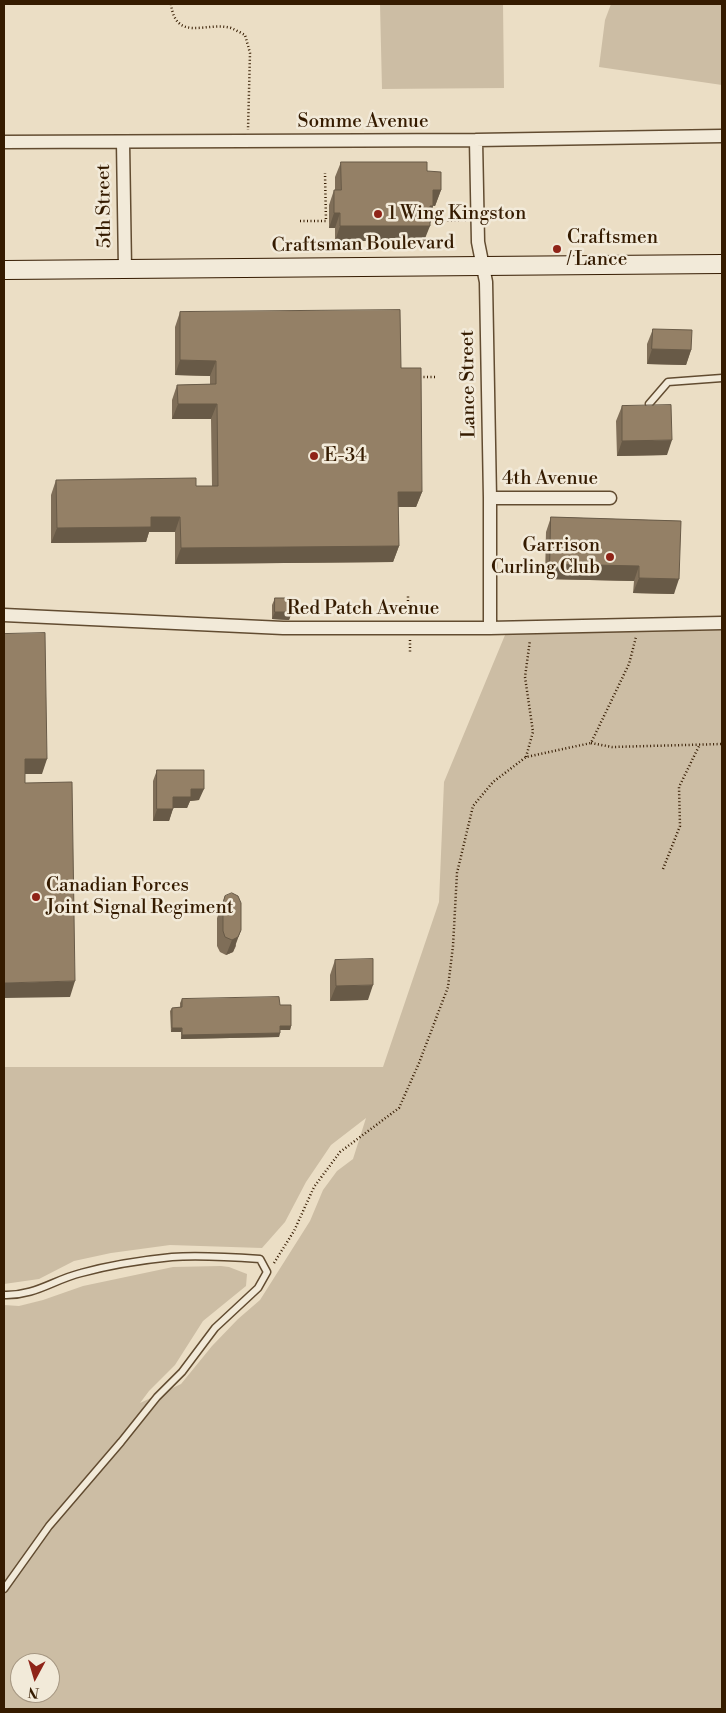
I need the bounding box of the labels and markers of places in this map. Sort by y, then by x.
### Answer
place label: 1 Wing Kingston [388,203,526,225]
marker: 1 Wing Kingston [372,208,384,220]
place label: Craftsmen / Lance [567,227,658,271]
marker: Craftsmen / Lance [551,243,563,255]
place label: E-34 [324,445,367,467]
marker: E-34 [308,450,320,462]
place label: Garrison Curling Club [491,535,600,579]
marker: Garrison Curling Club [604,551,616,563]
place label: Canadian Forces Joint Signal Regiment [46,875,234,919]
marker: Canadian Forces Joint Signal Regiment [30,891,42,903]

